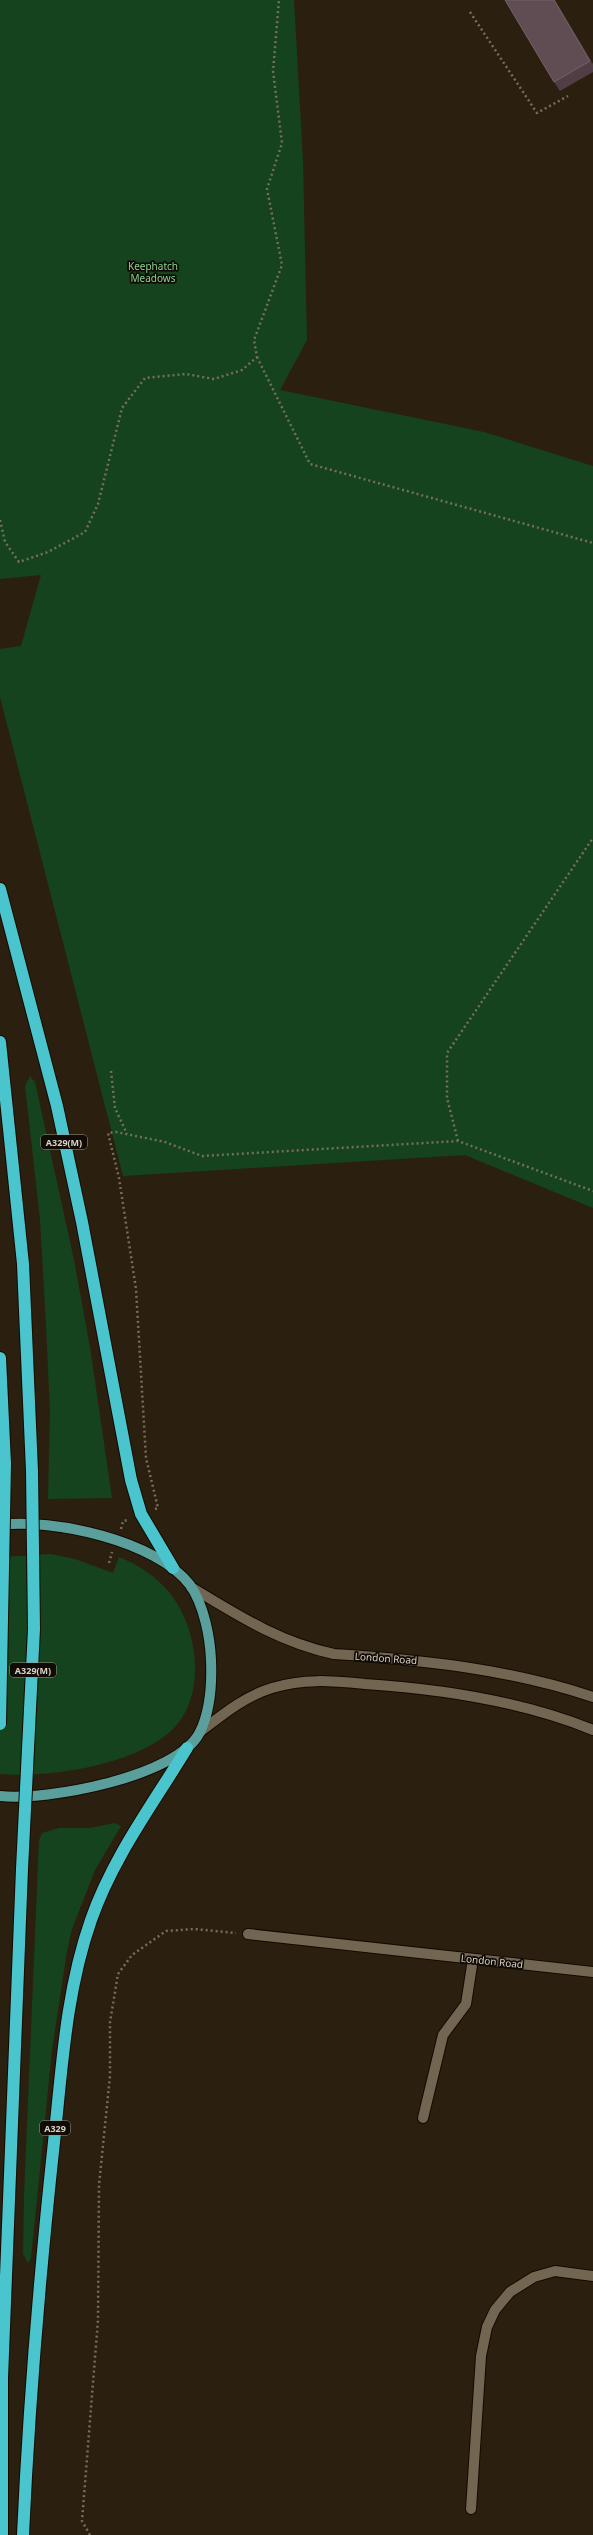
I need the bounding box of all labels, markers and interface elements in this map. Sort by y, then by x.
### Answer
park label: Keephatch Meadows [128,259,178,285]
road number: A329(M) [41,1135,87,1149]
street label: London Road [354,1649,418,1667]
road number: A329(M) [10,1663,56,1677]
street label: London Road [460,1951,524,1971]
road number: A329 [40,2121,70,2135]

